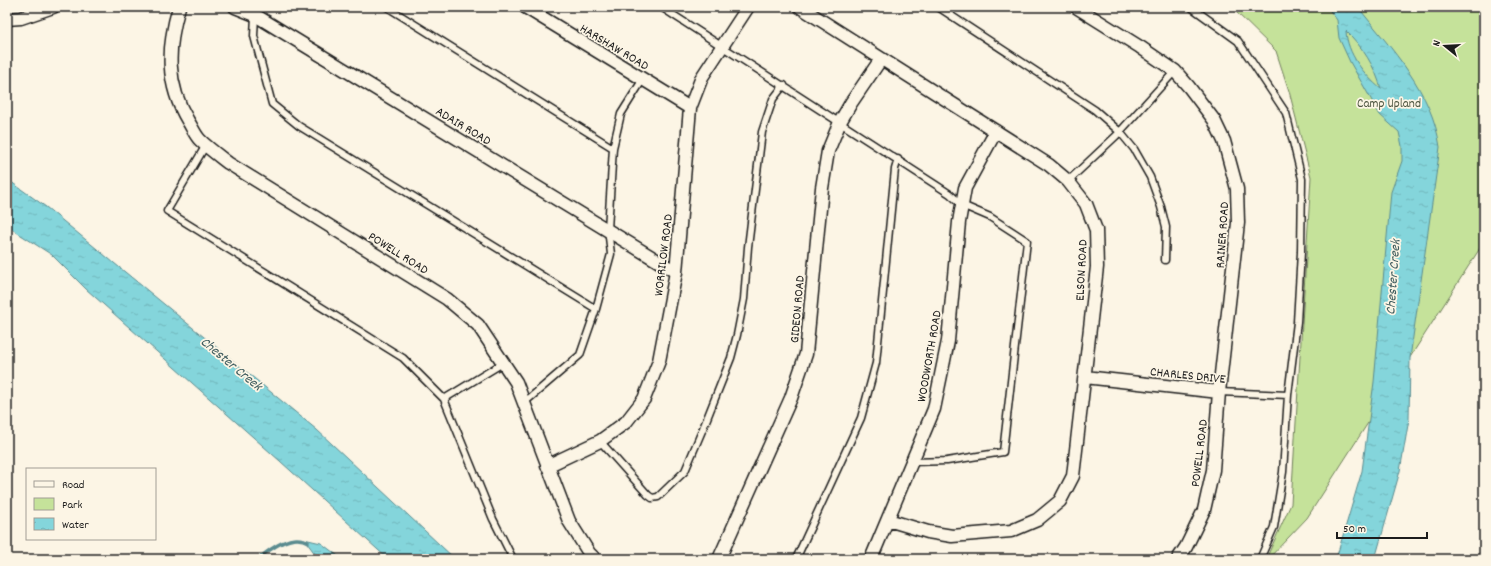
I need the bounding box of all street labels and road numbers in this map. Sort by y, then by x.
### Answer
street label: HARSHAW ROAD [576,20,652,76]
street label: ADAIR ROAD [431,103,494,151]
street label: RAINER ROAD [1212,201,1235,269]
street label: WORRILOW ROAD [650,213,679,297]
street label: POWELL ROAD [364,228,432,280]
street label: ELSON ROAD [1071,239,1094,301]
street label: GIDEON ROAD [786,274,811,344]
street label: WOODWORTH ROAD [913,309,948,404]
street label: CHARLES DRIVE [1149,363,1226,390]
street label: POWELL ROAD [1187,418,1214,488]

